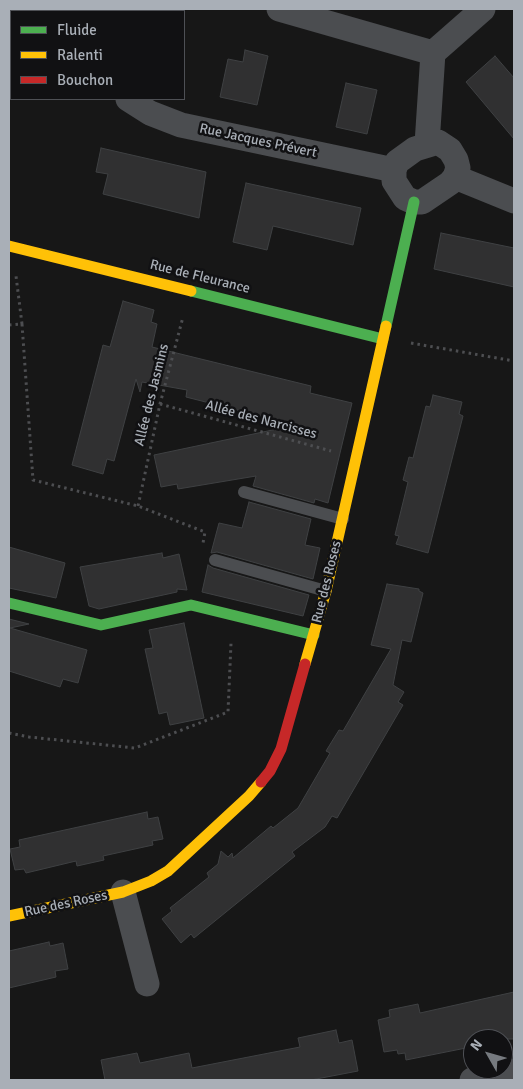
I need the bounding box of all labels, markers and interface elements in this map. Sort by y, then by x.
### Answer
legend [10,10,185,100]
text: Fluide [57,21,97,39]
text: Ralenti [57,46,103,64]
text: Bouchon [57,71,113,89]
street label: Rue Jacques Prévert [198,120,318,162]
street label: Rue de Fleurance [148,256,252,298]
street label: Allée des Jasmins [131,342,173,448]
street label: Allée des Narcisses [204,397,318,443]
street label: Rue des Roses [309,539,345,625]
street label: Rue des Roses [23,887,109,921]
north arrow [463,1029,513,1079]
text: N [467,1036,486,1054]

